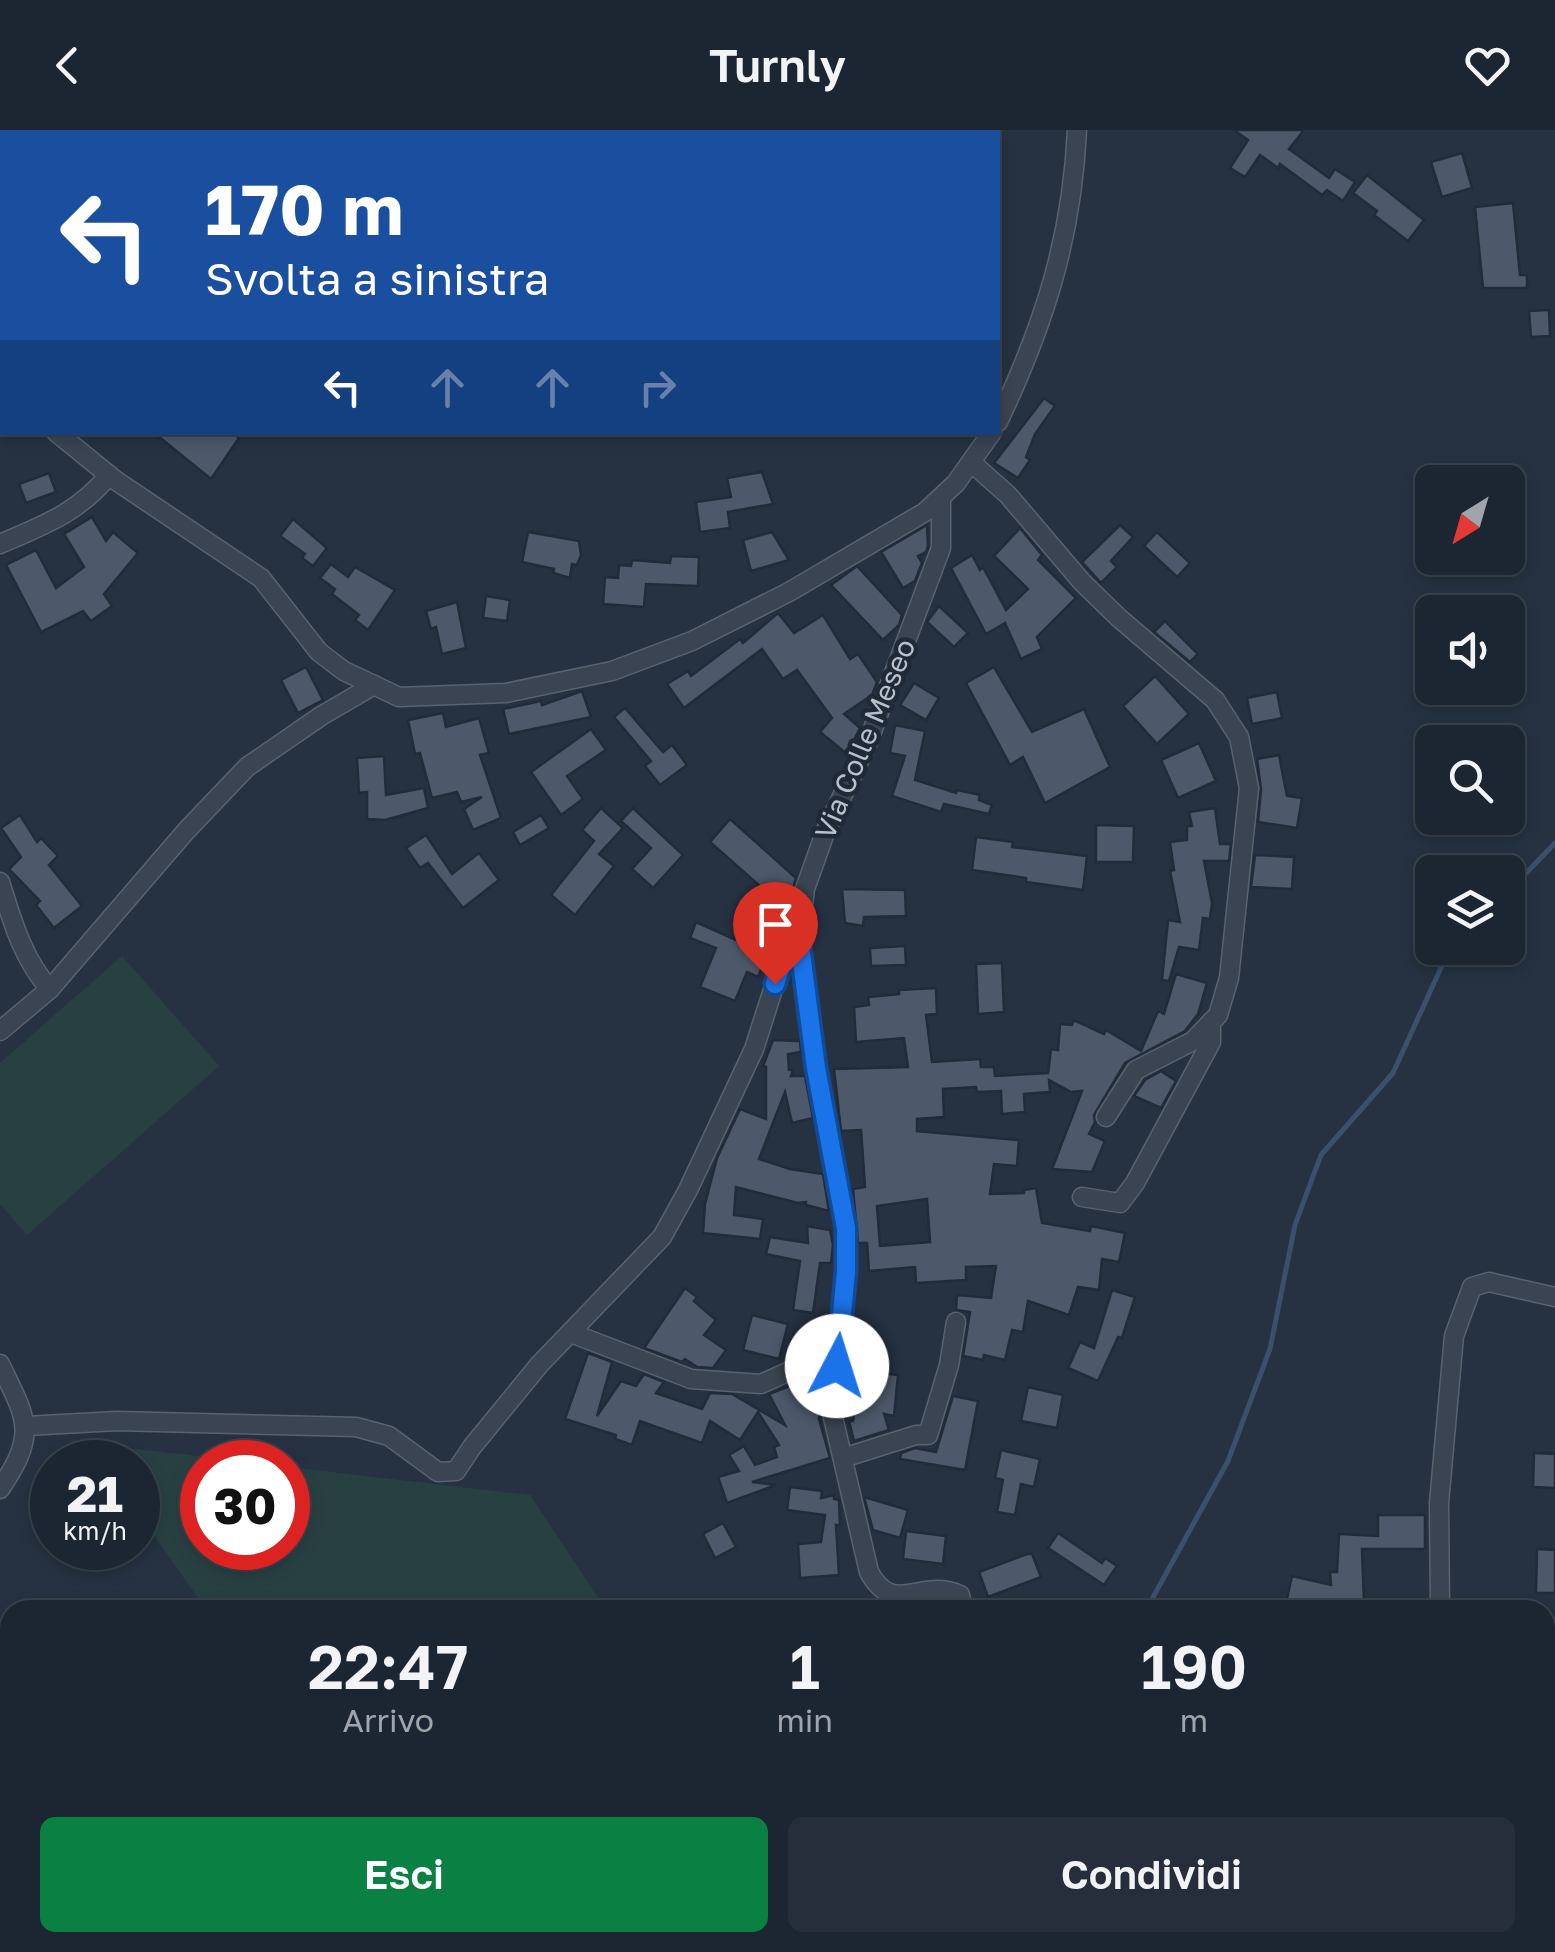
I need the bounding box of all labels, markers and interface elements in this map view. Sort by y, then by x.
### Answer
icon: back [40,38,95,93]
text: Turnly [709,38,846,92]
icon: heart [1460,38,1515,93]
text: 170 m [205,166,403,250]
icon: left [40,170,170,300]
text: Svolta a sinistra [205,251,550,305]
icon: left [315,360,370,415]
icon: ahead [420,360,475,415]
icon: ahead [525,360,580,415]
icon: right [630,360,685,415]
north arrow [1415,465,1525,575]
map controls [1415,465,1525,965]
button: sound [1415,595,1525,705]
street label: Via Colle Meseo [808,634,922,844]
button: search [1415,725,1525,835]
button: layers [1415,855,1525,965]
pin [733,882,818,985]
icon: arrive [748,897,803,952]
position arrow [785,1314,889,1418]
speed limit sign: 30 [180,1440,310,1570]
text: 21 [67,1463,123,1523]
text: km/h [63,1515,127,1546]
text: 22:47 [308,1630,469,1702]
text: 1 [790,1630,820,1702]
text: 190 [1141,1630,1247,1702]
text: Arrivo [343,1701,434,1739]
text: min [776,1701,833,1739]
text: m [1180,1701,1208,1739]
button: Esci [40,1817,768,1932]
button: Condividi [788,1817,1515,1932]

